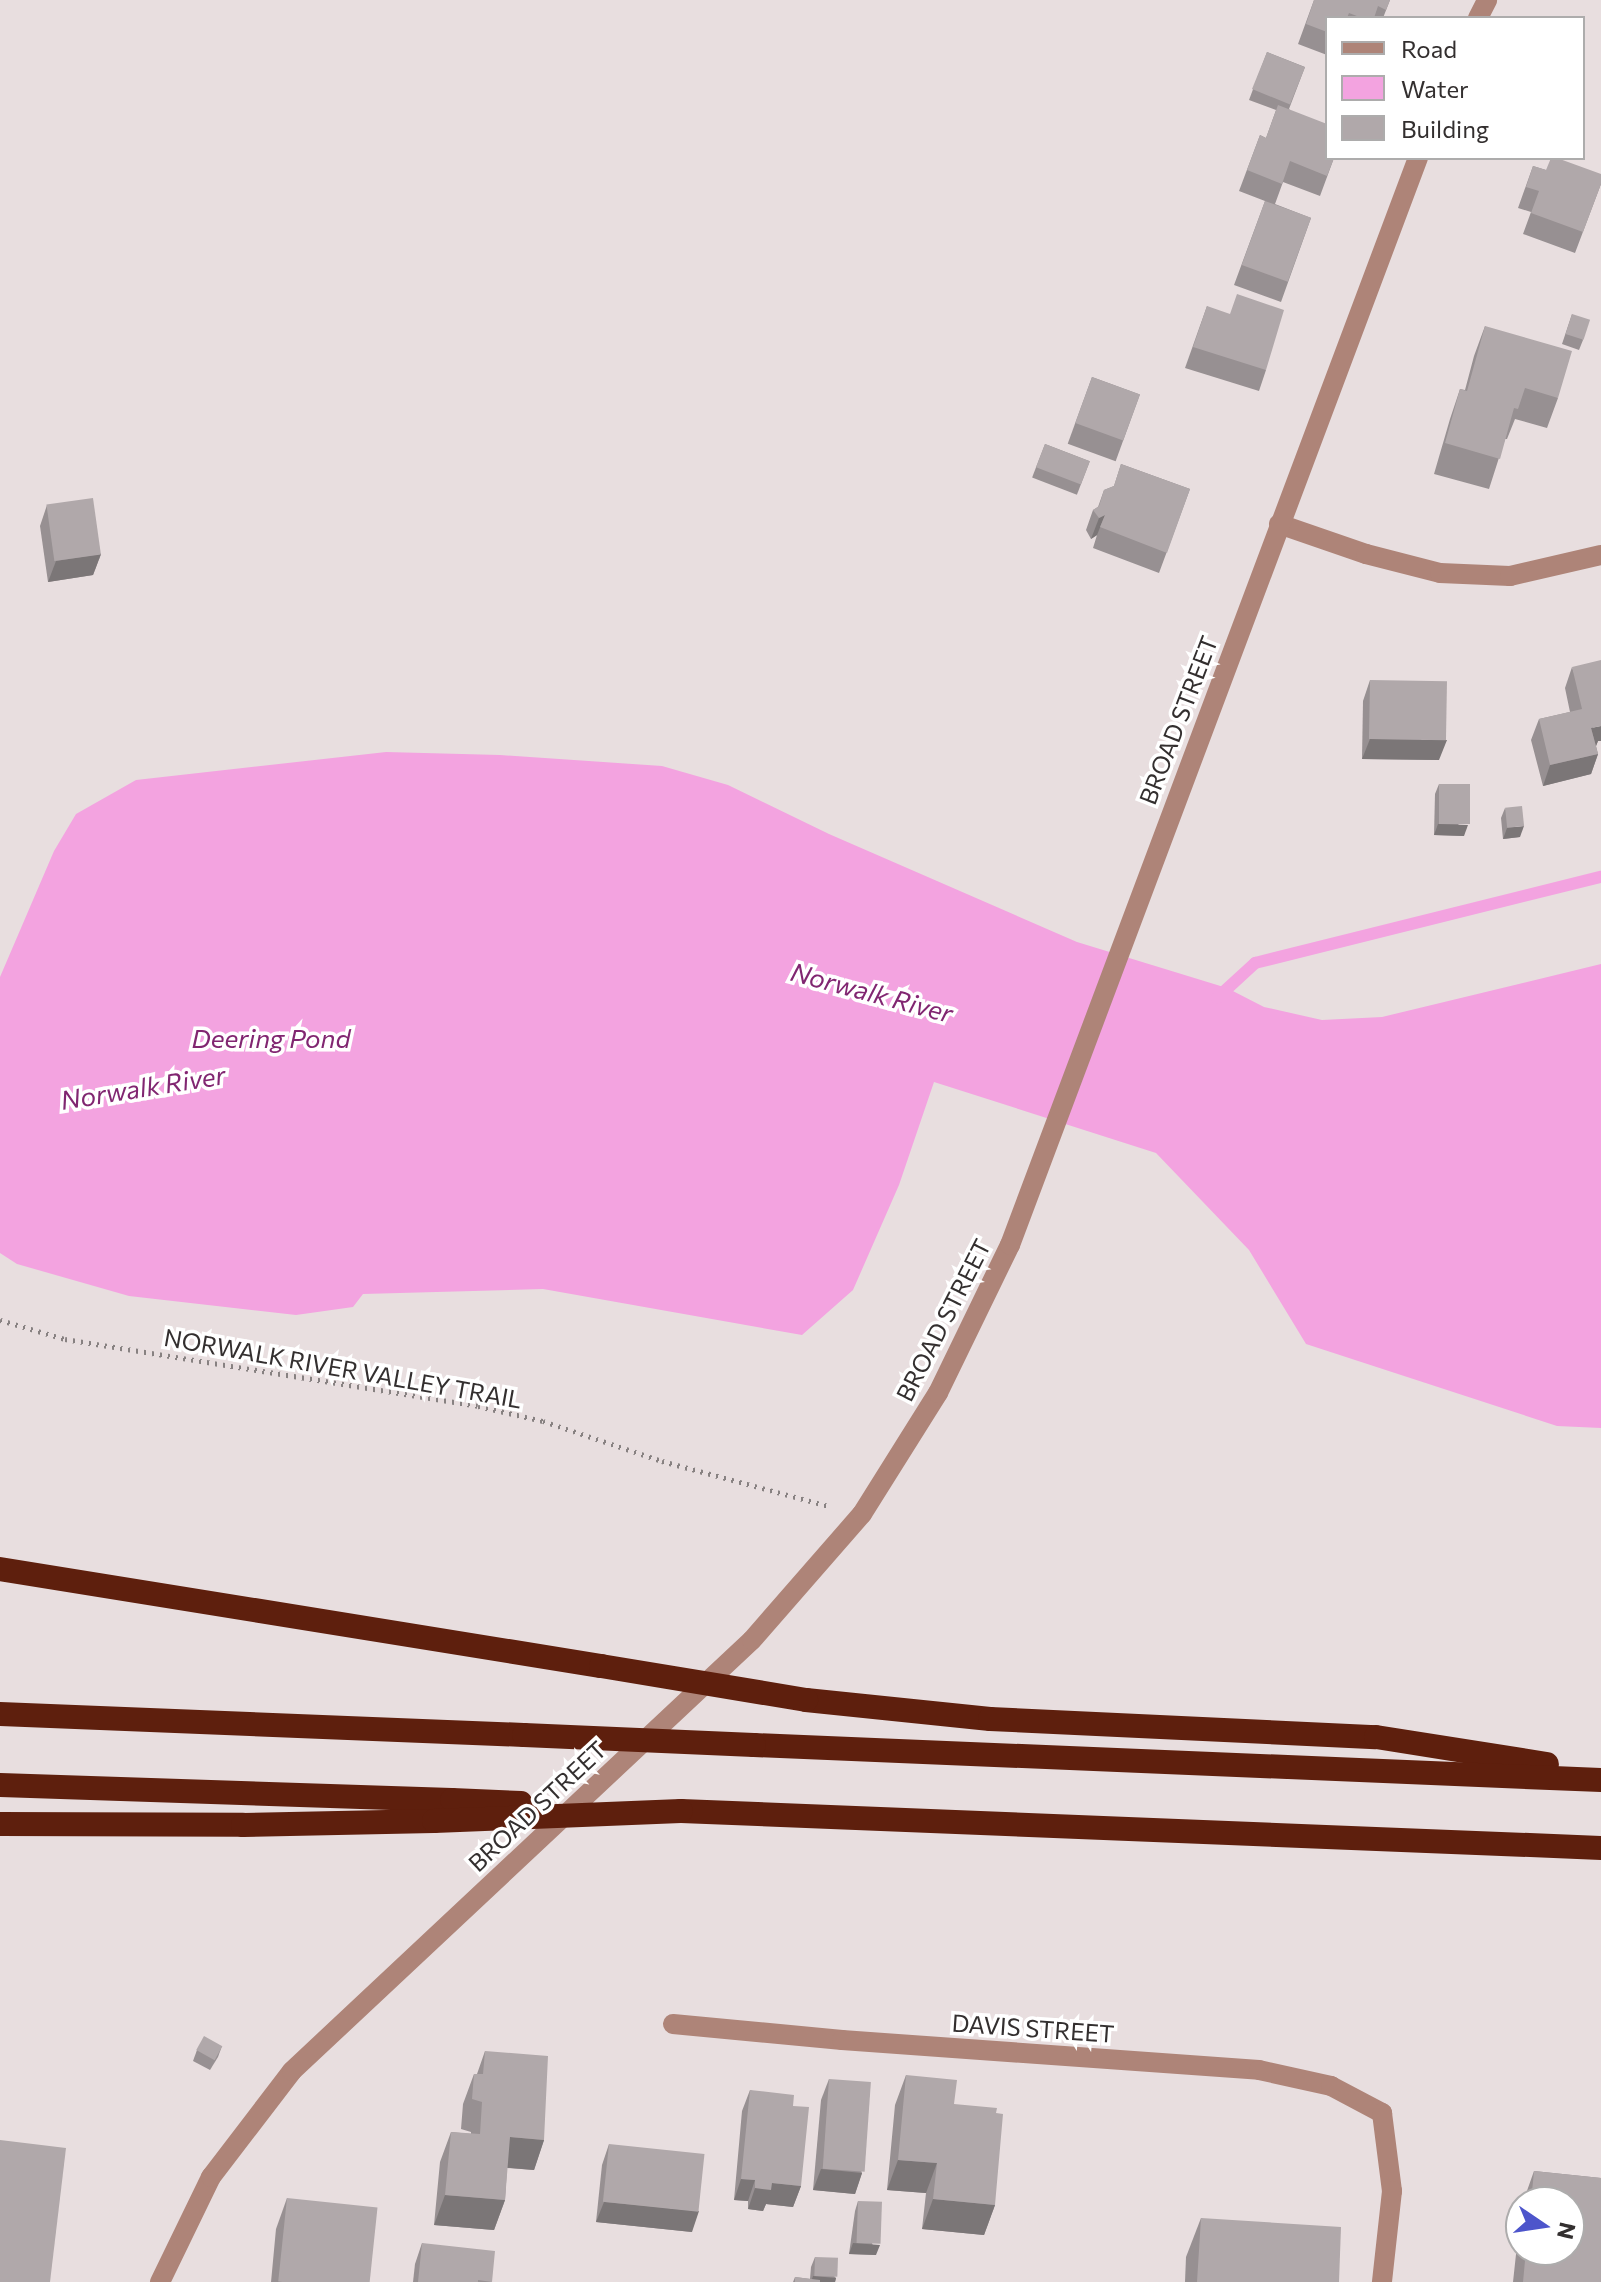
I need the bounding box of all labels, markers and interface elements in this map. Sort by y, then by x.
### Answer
legend [1325,16,1585,160]
text: Road [1401,34,1457,63]
text: Water [1401,74,1469,103]
text: Building [1401,114,1489,143]
street label: BROAD STREET [1133,632,1223,808]
water label: Norwalk River [787,955,957,1029]
water label: Deering Pond [192,1022,350,1054]
water label: Norwalk River [58,1059,228,1115]
street label: BROAD STREET [890,1234,996,1406]
street label: NORWALK RIVER VALLEY TRAIL [162,1322,524,1414]
street label: BROAD STREET [462,1735,612,1877]
street label: DAVIS STREET [951,2008,1115,2048]
north arrow [1505,2186,1585,2266]
text: N [1552,2220,1582,2242]

